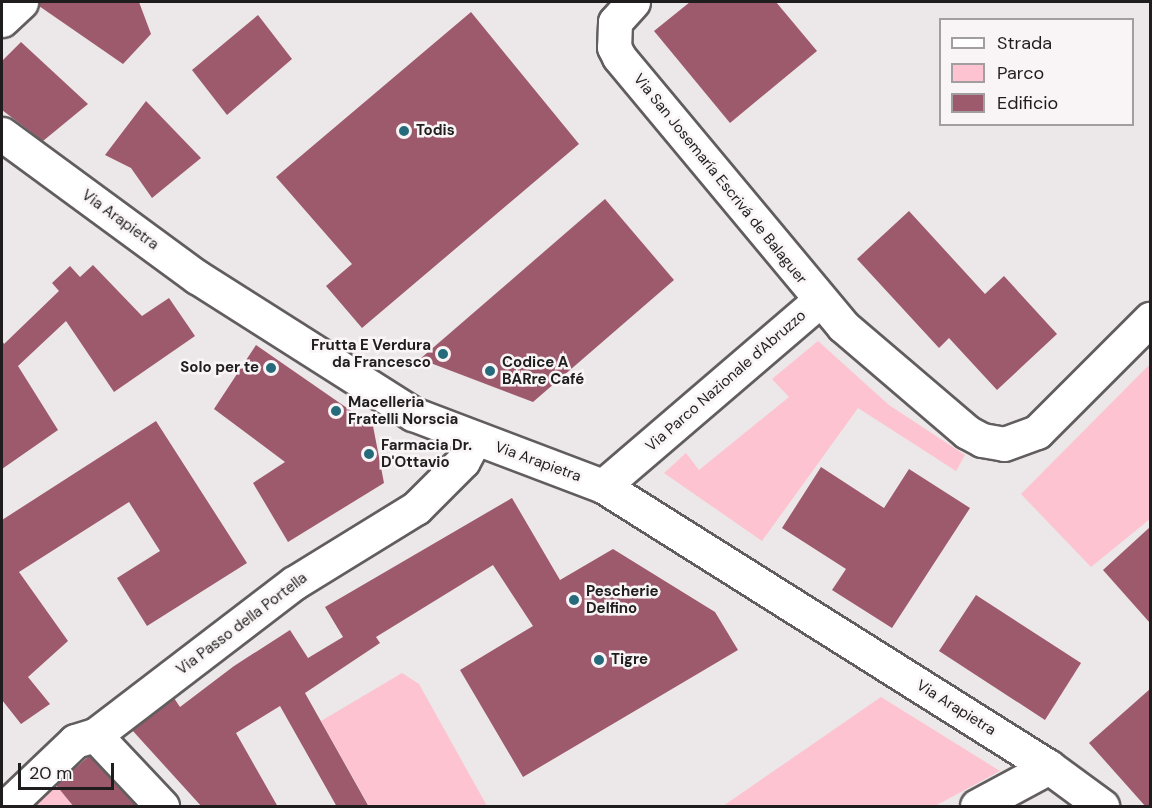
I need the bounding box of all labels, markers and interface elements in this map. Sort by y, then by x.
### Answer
legend [939,18,1134,126]
text: Strada [997,31,1052,55]
text: Parco [997,61,1044,85]
street label: Via San Josemaría Escrivá de Balaguer [630,70,810,288]
text: Edificio [997,91,1058,115]
place label: Todis [416,122,455,140]
marker: Todis [397,124,411,138]
street label: Via Arapietra [78,186,162,254]
street label: Via Parco Nazionale d'Abruzzo [642,306,810,456]
place label: Frutta E Verdura da Francesco [311,336,431,371]
marker: Frutta E Verdura da Francesco [436,347,450,361]
place label: Codice A BARre Café [502,353,584,388]
place label: Solo per te [180,359,259,377]
marker: Solo per te [264,361,278,375]
marker: Codice A BARre Café [483,364,497,378]
place label: Macelleria Fratelli Norscia [348,393,458,428]
marker: Macelleria Fratelli Norscia [329,404,343,418]
place label: Farmacia Dr. D'Ottavio [381,436,472,471]
street label: Via Arapietra [492,438,584,486]
marker: Farmacia Dr. D'Ottavio [362,447,376,461]
street label: Via Passo della Portella [173,569,311,679]
place label: Pescherie Delfino [586,582,659,617]
marker: Pescherie Delfino [567,593,581,607]
place label: Tigre [611,651,648,669]
marker: Tigre [592,653,606,667]
street label: Via Arapietra [913,676,999,740]
scale bar [21,751,117,789]
text: 20 m [29,761,72,785]

